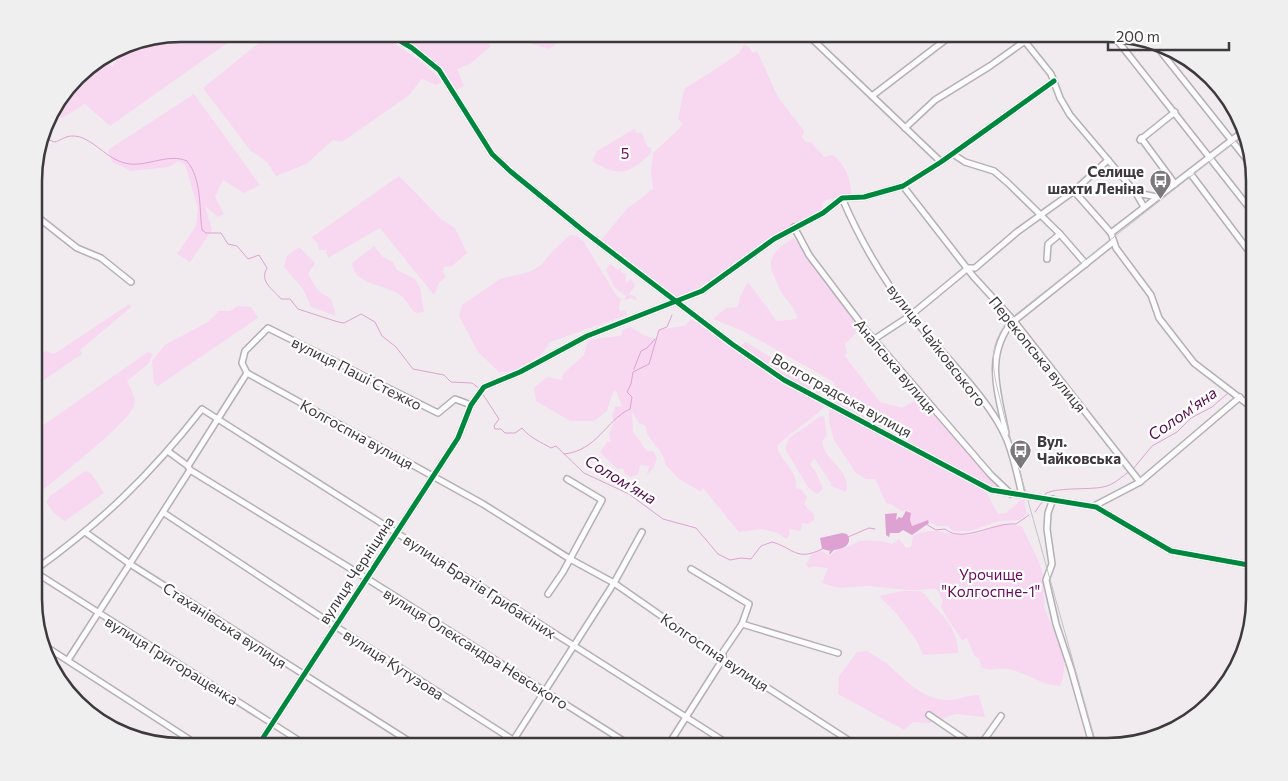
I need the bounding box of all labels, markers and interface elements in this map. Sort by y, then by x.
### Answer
scale bar [1108,20,1229,52]
text: 200 m [1116,27,1160,45]
park label: 5 [621,144,629,162]
place label: Селище шахти Леніна [1048,162,1144,197]
bus stop icon: Селище шахти Леніна [1148,168,1172,199]
street label: вулиця Чайковського [884,280,990,410]
street label: Перекопська вулиця [986,292,1090,416]
street label: Анапська вулиця [851,315,941,417]
street label: вулиця Паші Стежко [289,332,425,414]
street label: Волгоградська вулиця [769,349,915,441]
water label: Солом'яна [1144,382,1220,444]
street label: Колгоспна вулиця [297,395,417,473]
place label: Вул. Чайковська [1037,432,1121,467]
bus stop icon: Вул. Чайковська [1009,438,1033,469]
water label: Солом'яна [582,450,660,508]
street label: вулиця Черніцина [314,513,398,627]
street label: вулиця Братів Грибакіних [400,530,560,642]
park label: Урочище "Колгоспне-1" [942,565,1040,600]
street label: Стаханівська вулиця [160,578,290,672]
street label: вулиця Олександра Невського [380,584,572,712]
street label: Колгоспна вулиця [657,609,773,695]
street label: вулиця Григоращенка [102,612,242,708]
street label: вулиця Кутузова [340,625,448,703]

